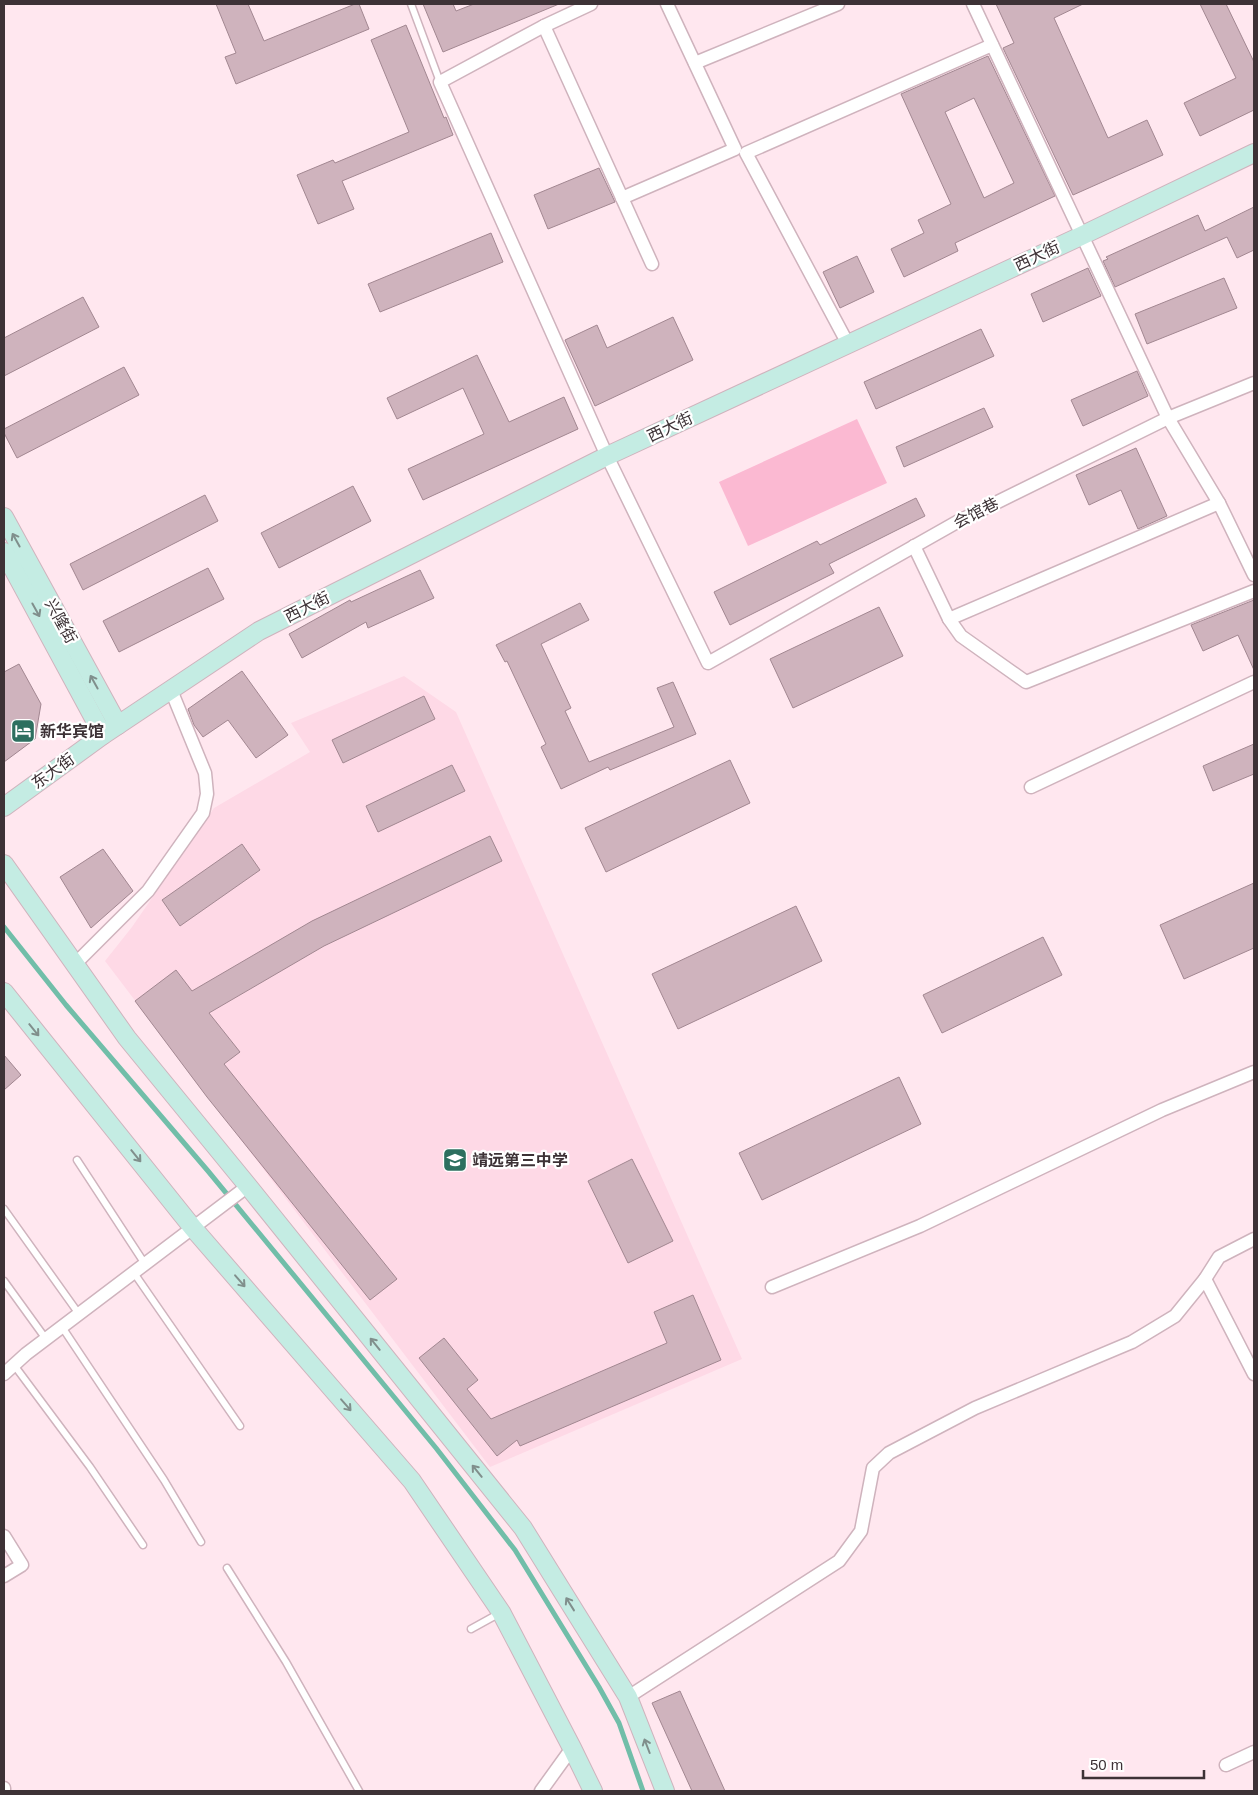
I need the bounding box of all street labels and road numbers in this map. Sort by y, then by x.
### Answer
street label: 西大街 [1012,238,1062,274]
street label: 西大街 [645,409,695,445]
street label: 会馆巷 [951,495,1001,531]
street label: 西大街 [282,589,332,625]
street label: 兴隆街 [42,596,80,646]
street label: 东大街 [29,750,77,792]

